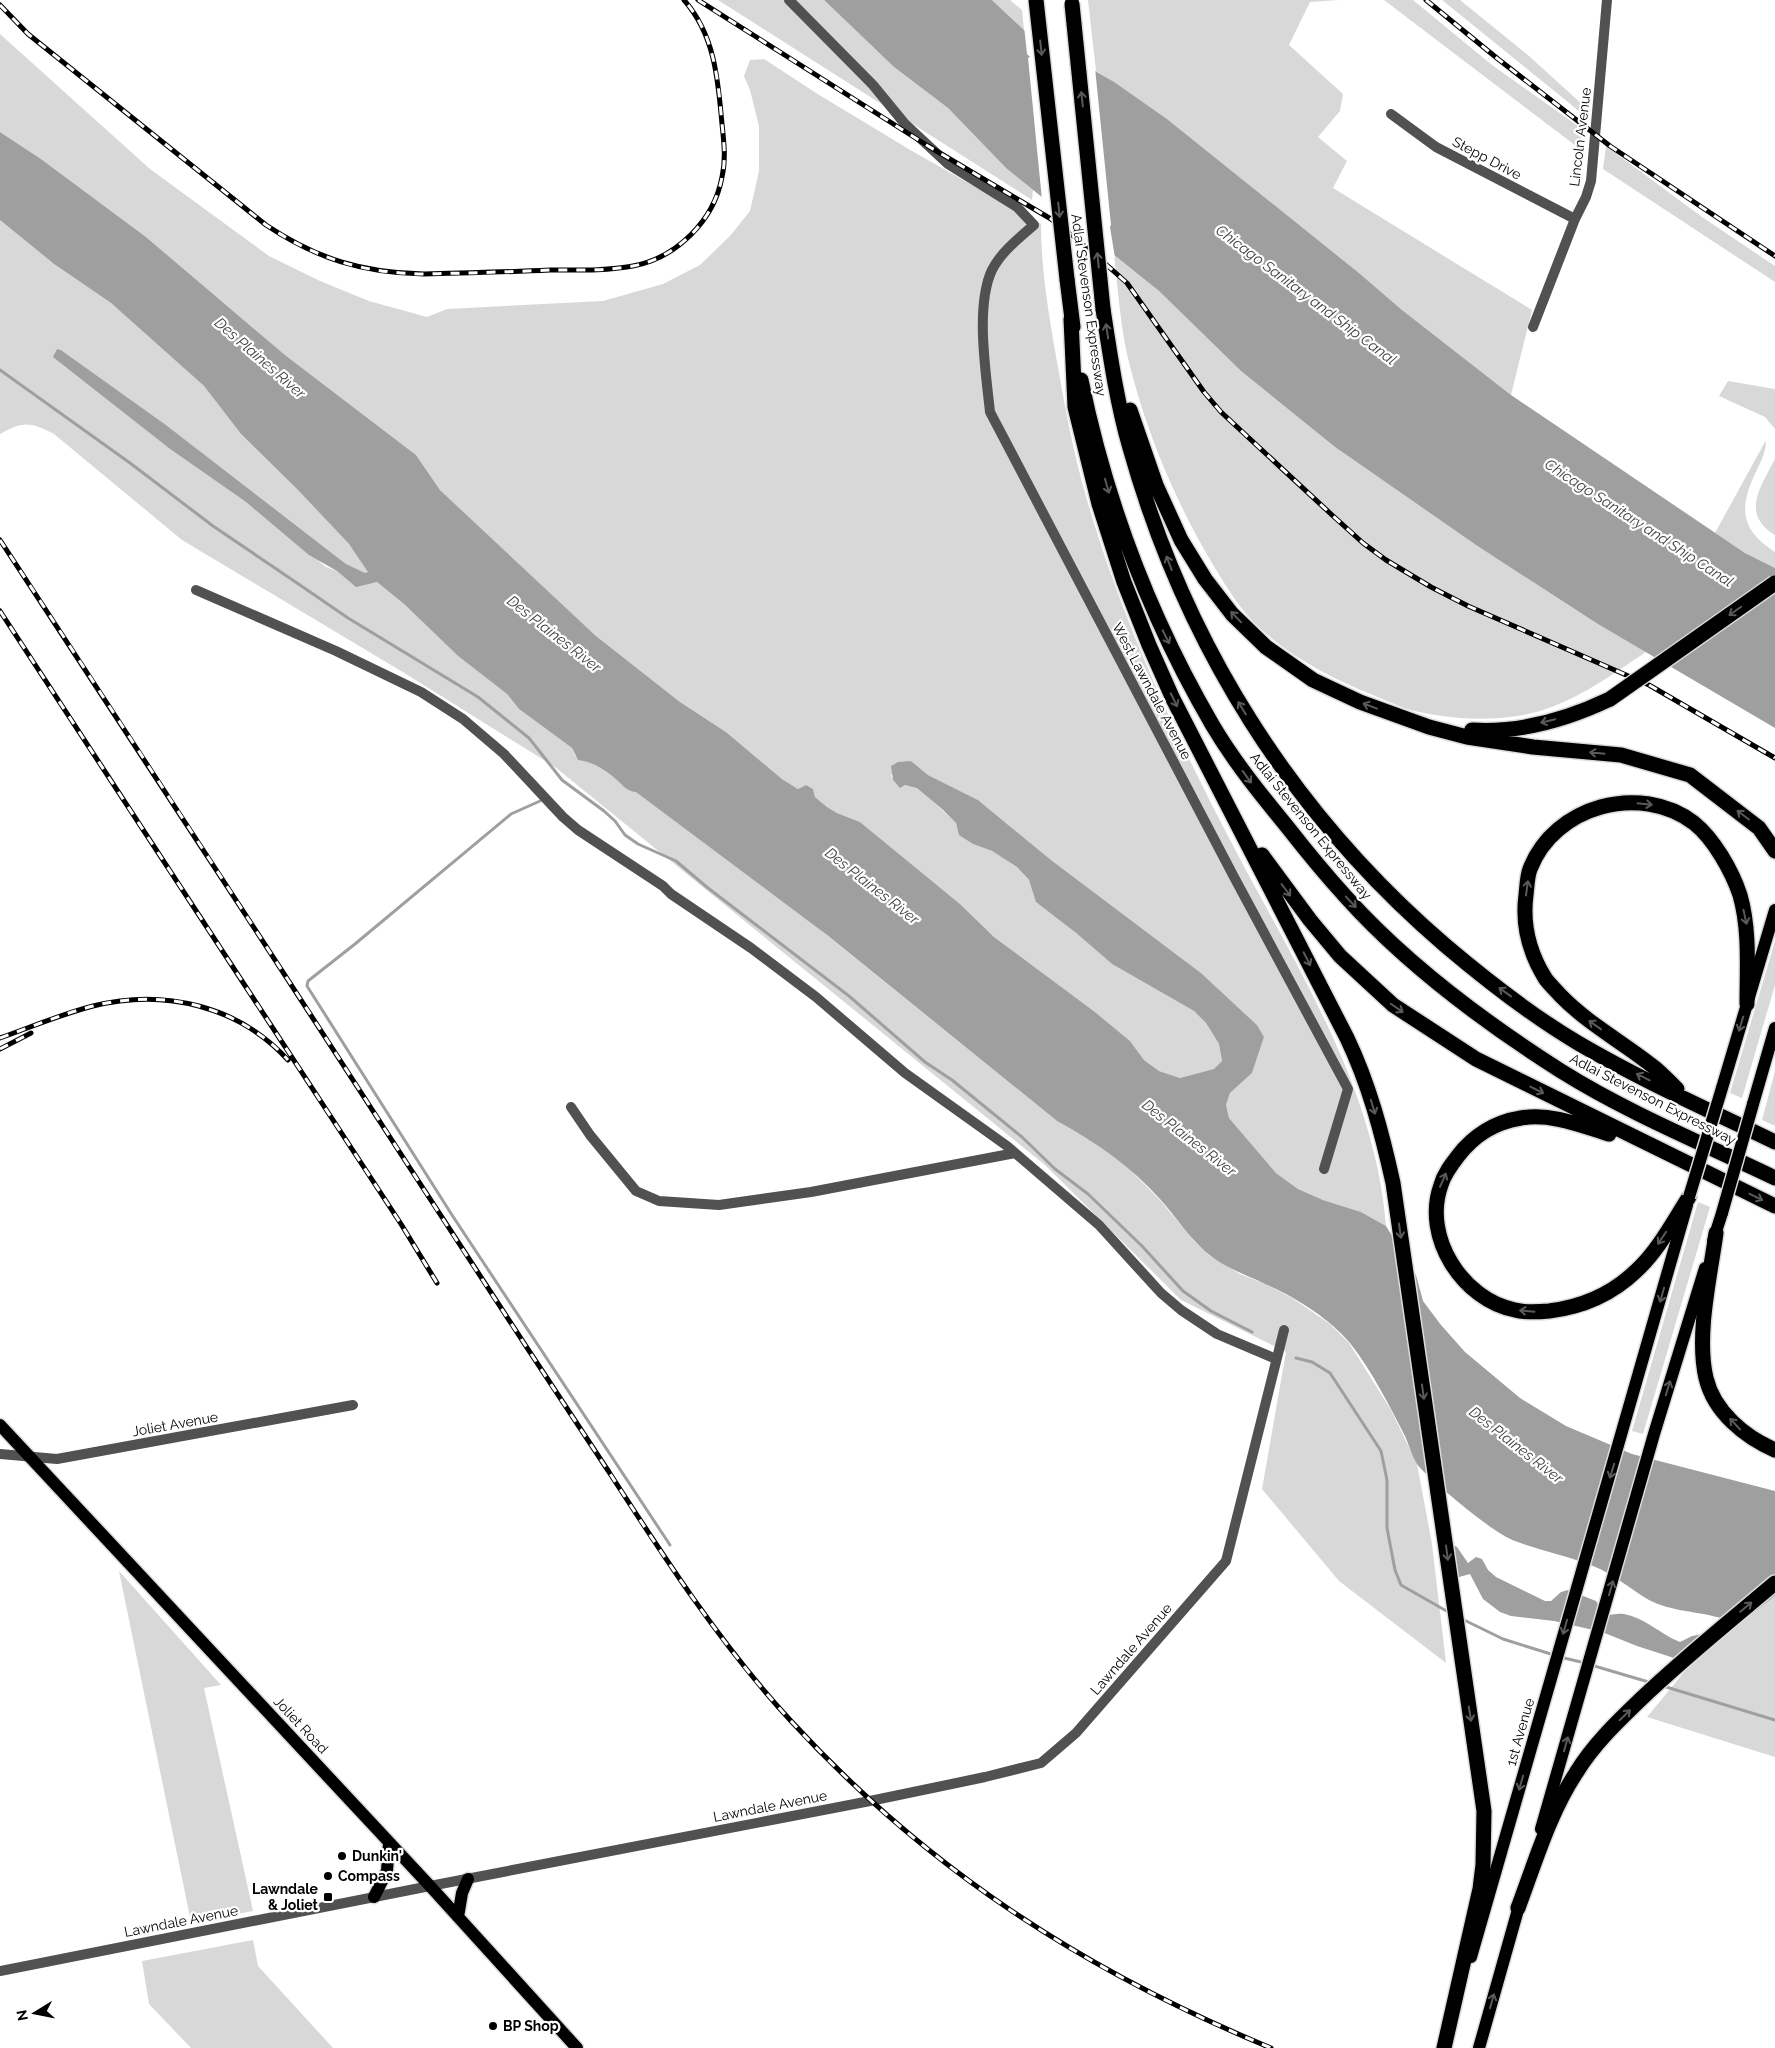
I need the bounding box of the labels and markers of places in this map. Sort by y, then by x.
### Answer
place label: Dunkin' [352,1848,402,1864]
marker: Dunkin' [336,1850,348,1862]
place label: Compass [338,1868,400,1884]
marker: Compass [322,1870,334,1882]
place label: Lawndale & Joliet [252,1881,319,1913]
marker: Lawndale & Joliet [322,1891,334,1903]
place label: BP Shop [503,2018,559,2034]
marker: BP Shop [487,2020,499,2032]

